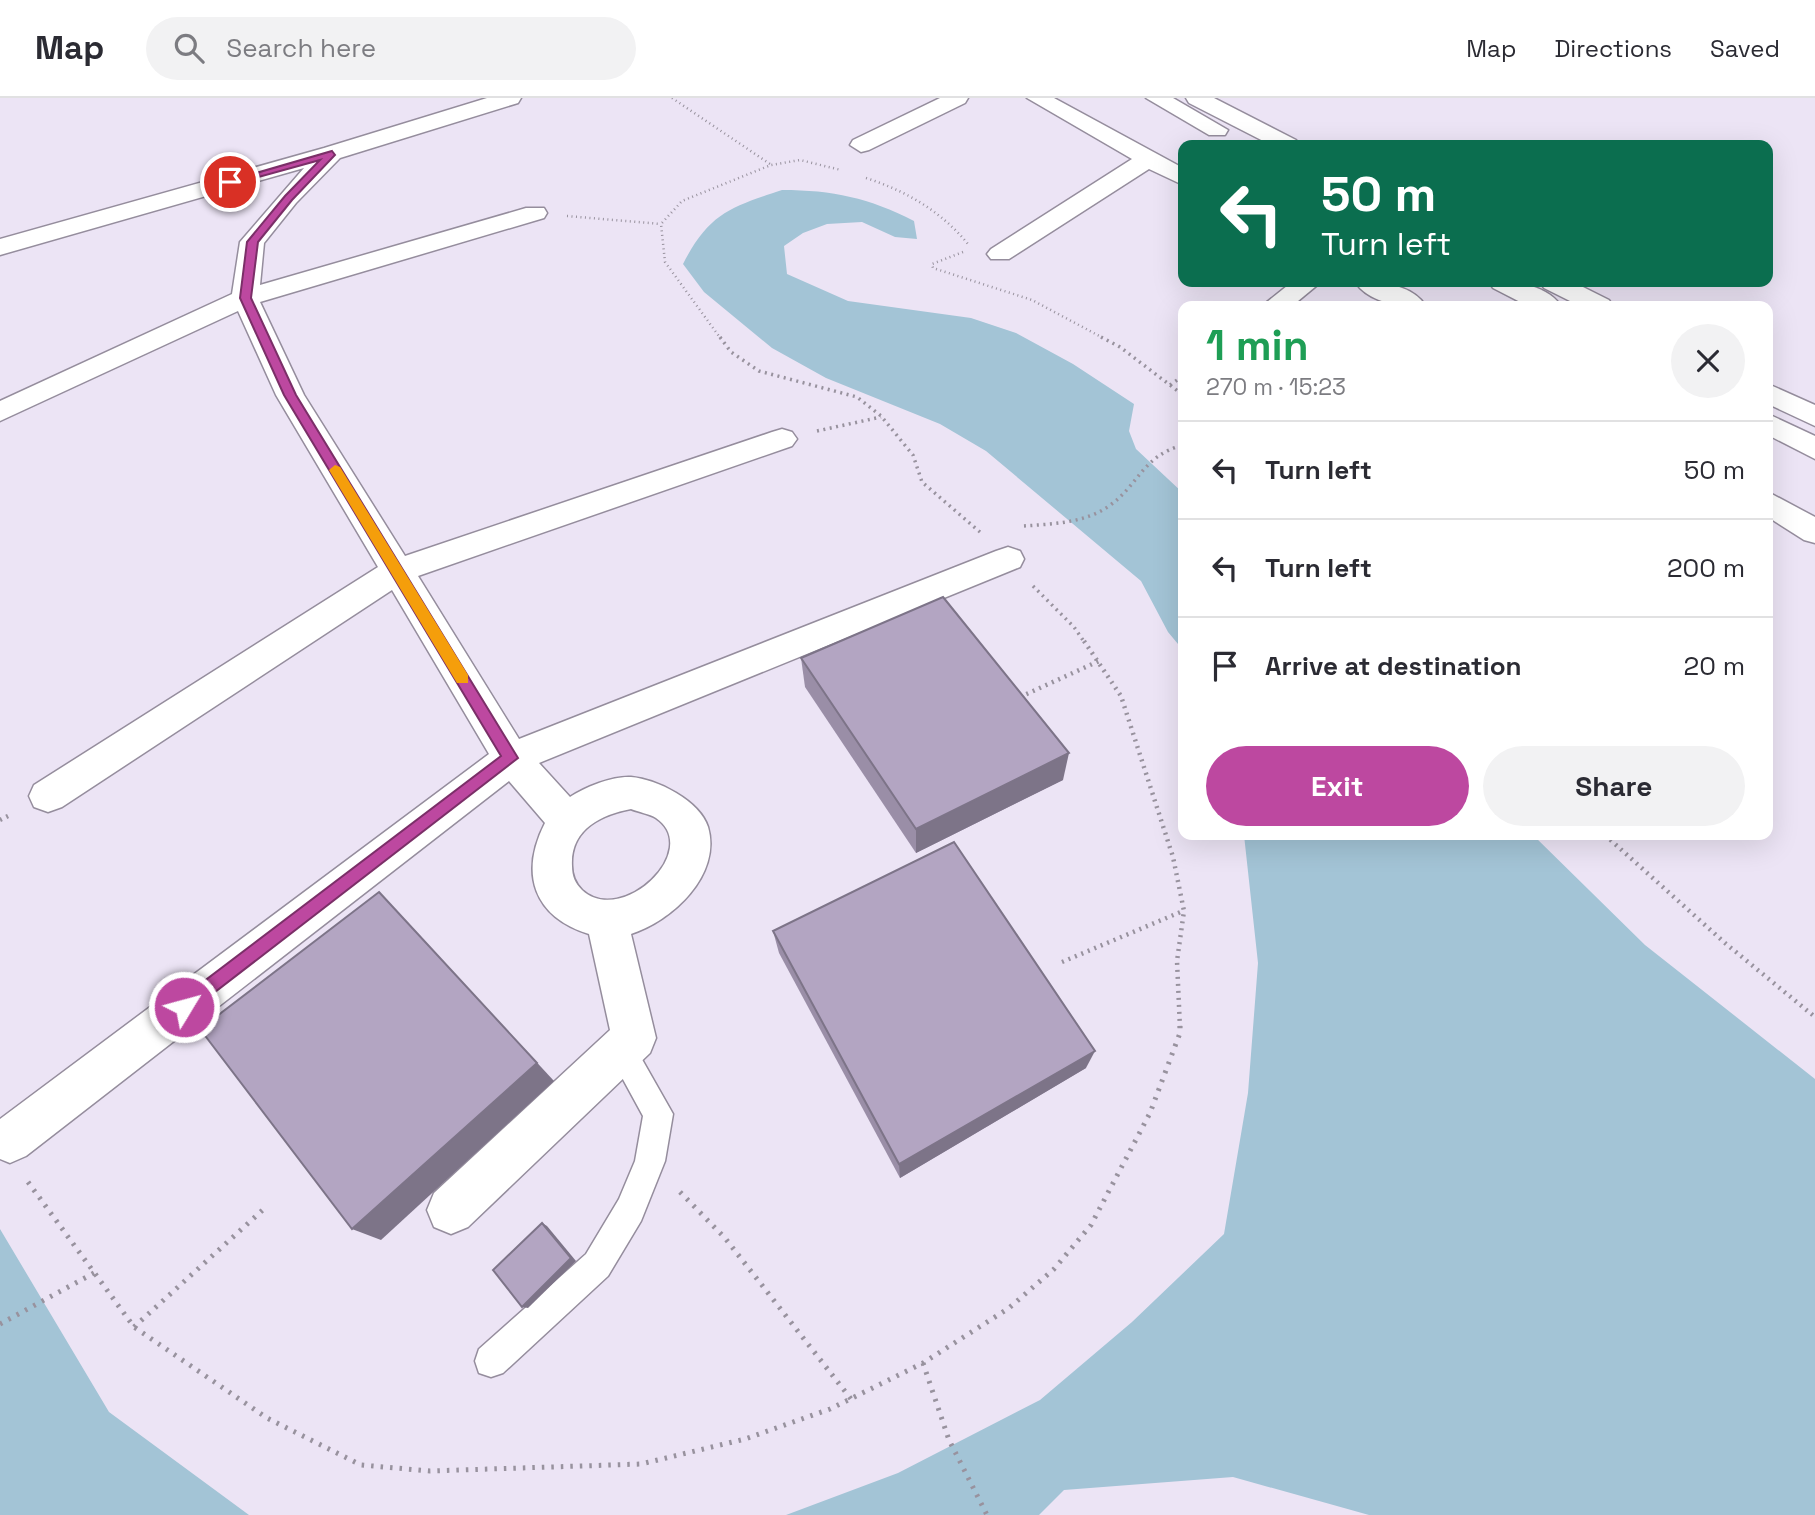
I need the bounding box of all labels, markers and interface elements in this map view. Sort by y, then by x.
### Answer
search box [146,17,636,80]
text: Map [35,27,104,69]
icon: search [170,29,208,67]
text: Search here [226,31,376,65]
text: Map [1466,33,1516,64]
text: Directions [1554,33,1672,64]
text: Saved [1710,33,1780,64]
pin [200,152,260,212]
icon: arrive [211,163,249,201]
text: 50 m [1321,163,1436,225]
icon: left [1206,168,1297,259]
text: Turn left [1321,224,1451,264]
text: 1 min [1206,319,1309,372]
button: close [1671,324,1745,398]
text: 270 m · 15:23 [1206,372,1346,402]
icon: left [1206,451,1244,489]
text: Turn left [1265,453,1372,487]
text: 50 m [1684,453,1745,487]
icon: left [1206,549,1244,587]
text: Turn left [1265,551,1372,585]
text: 200 m [1667,551,1745,585]
icon: arrive [1206,647,1244,685]
text: Arrive at destination [1265,649,1522,683]
text: 20 m [1684,649,1745,683]
button: Exit [1206,746,1469,826]
button: Share [1483,746,1745,826]
position arrow [147,970,221,1044]

